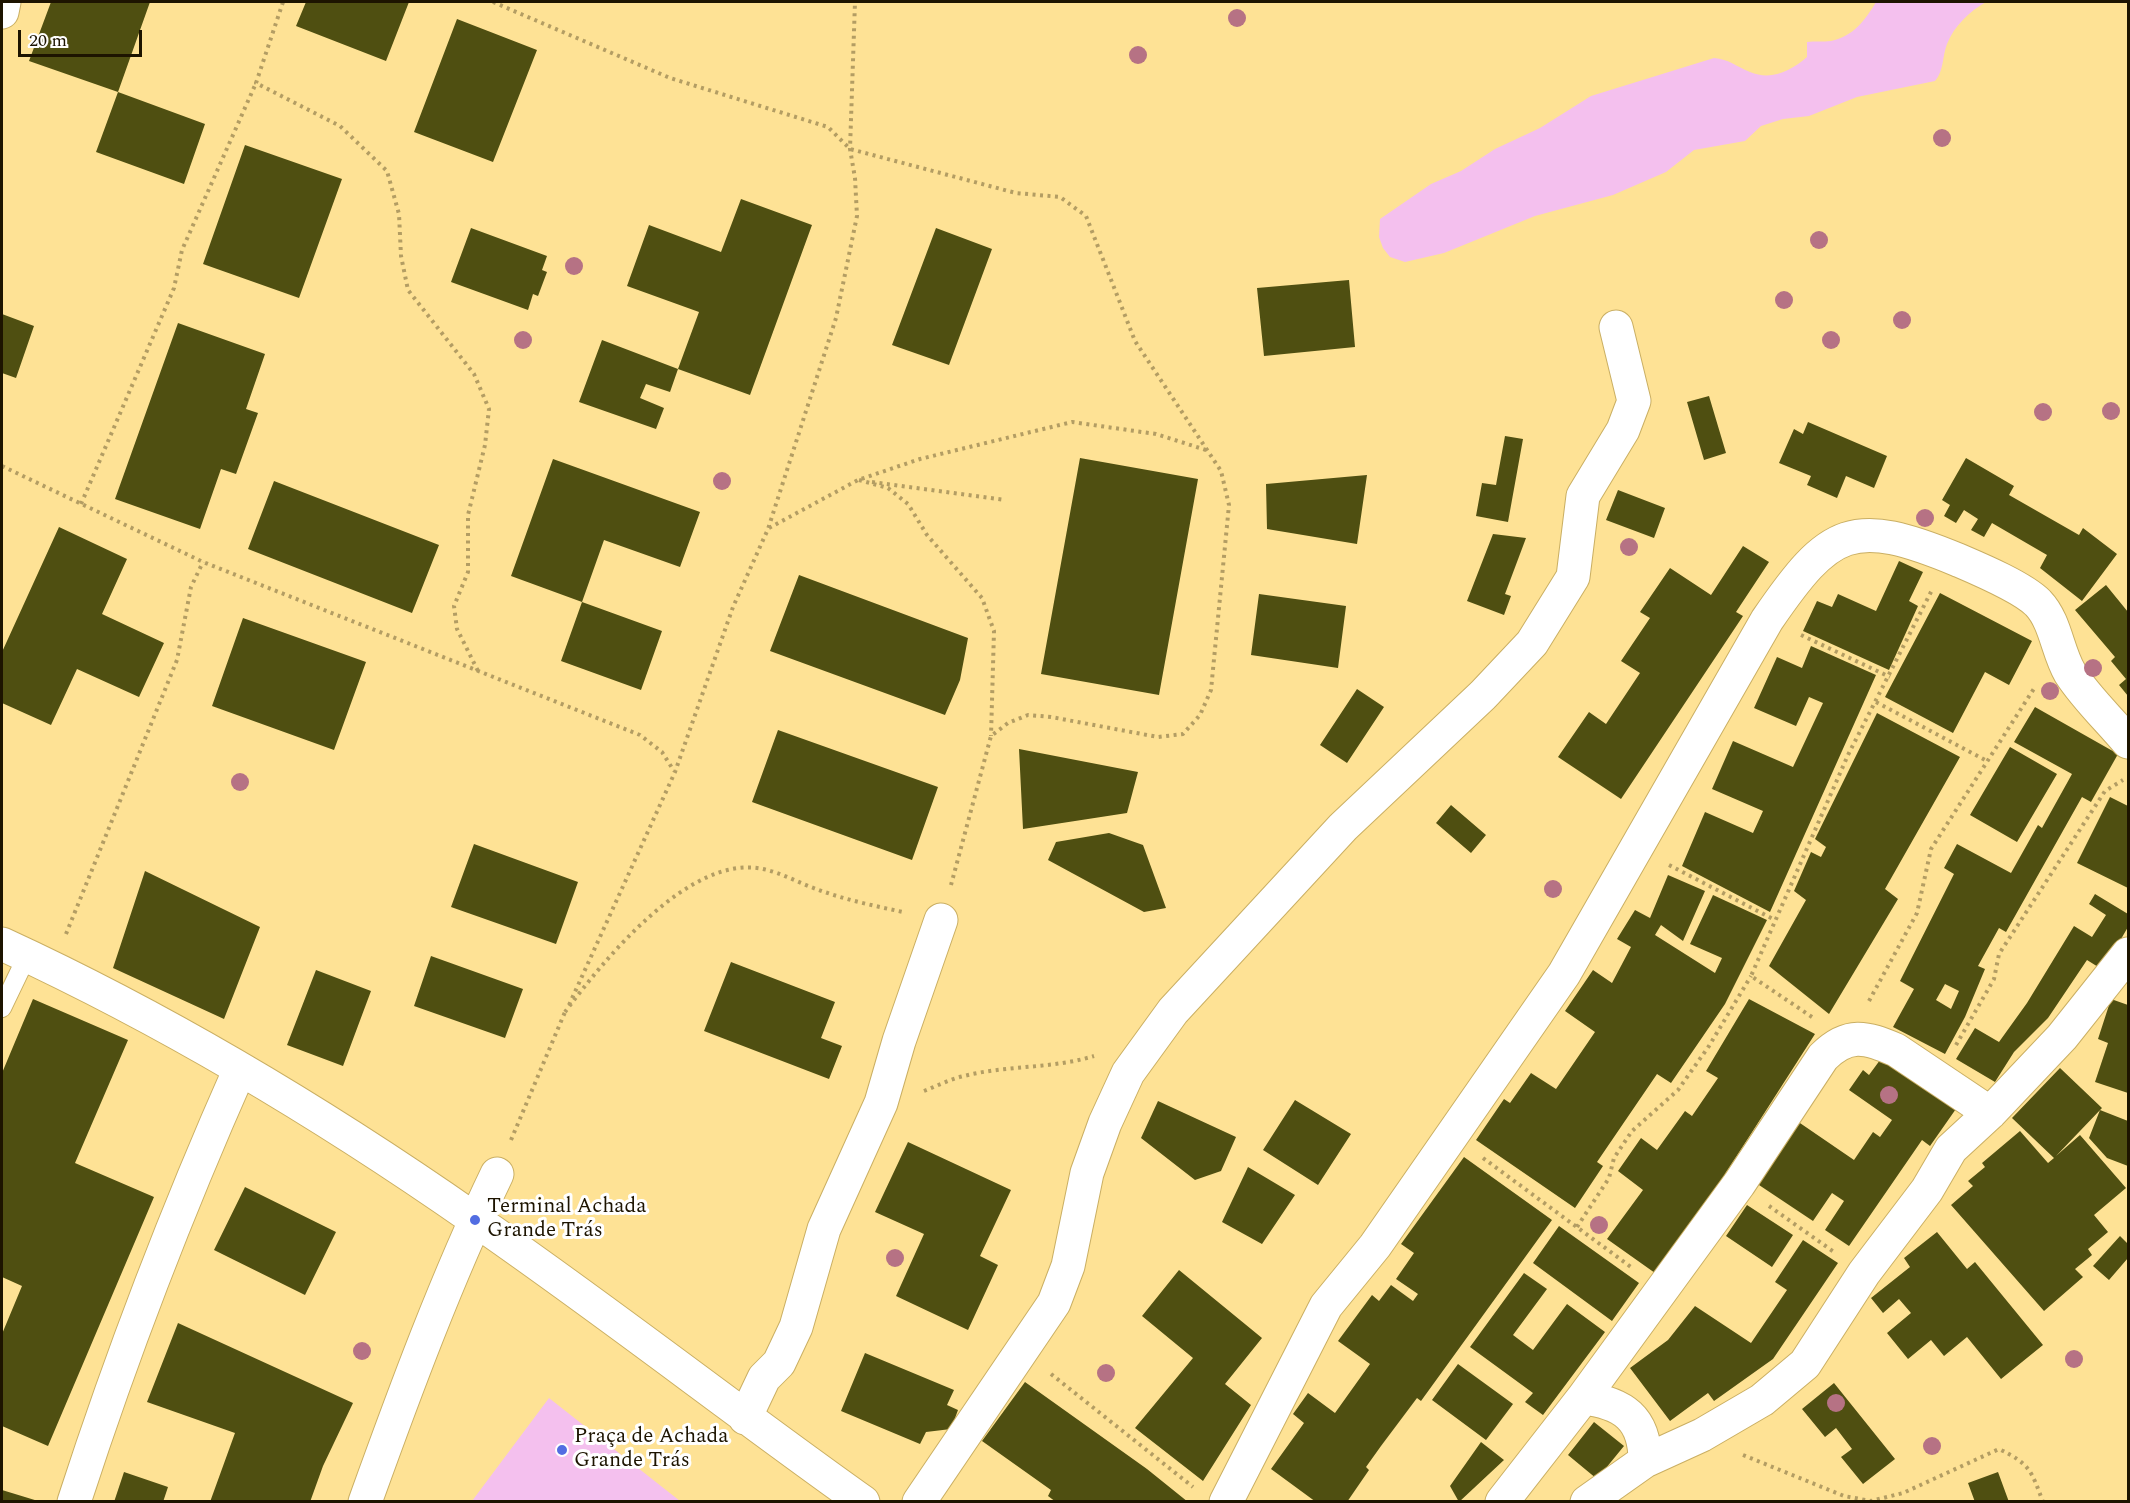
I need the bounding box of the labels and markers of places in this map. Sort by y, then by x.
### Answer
place label: Terminal Achada Grande Trás [487,1195,647,1245]
marker: Terminal Achada Grande Trás [468,1213,482,1227]
place label: Praça de Achada Grande Trás [574,1425,729,1475]
marker: Praça de Achada Grande Trás [555,1443,569,1457]

